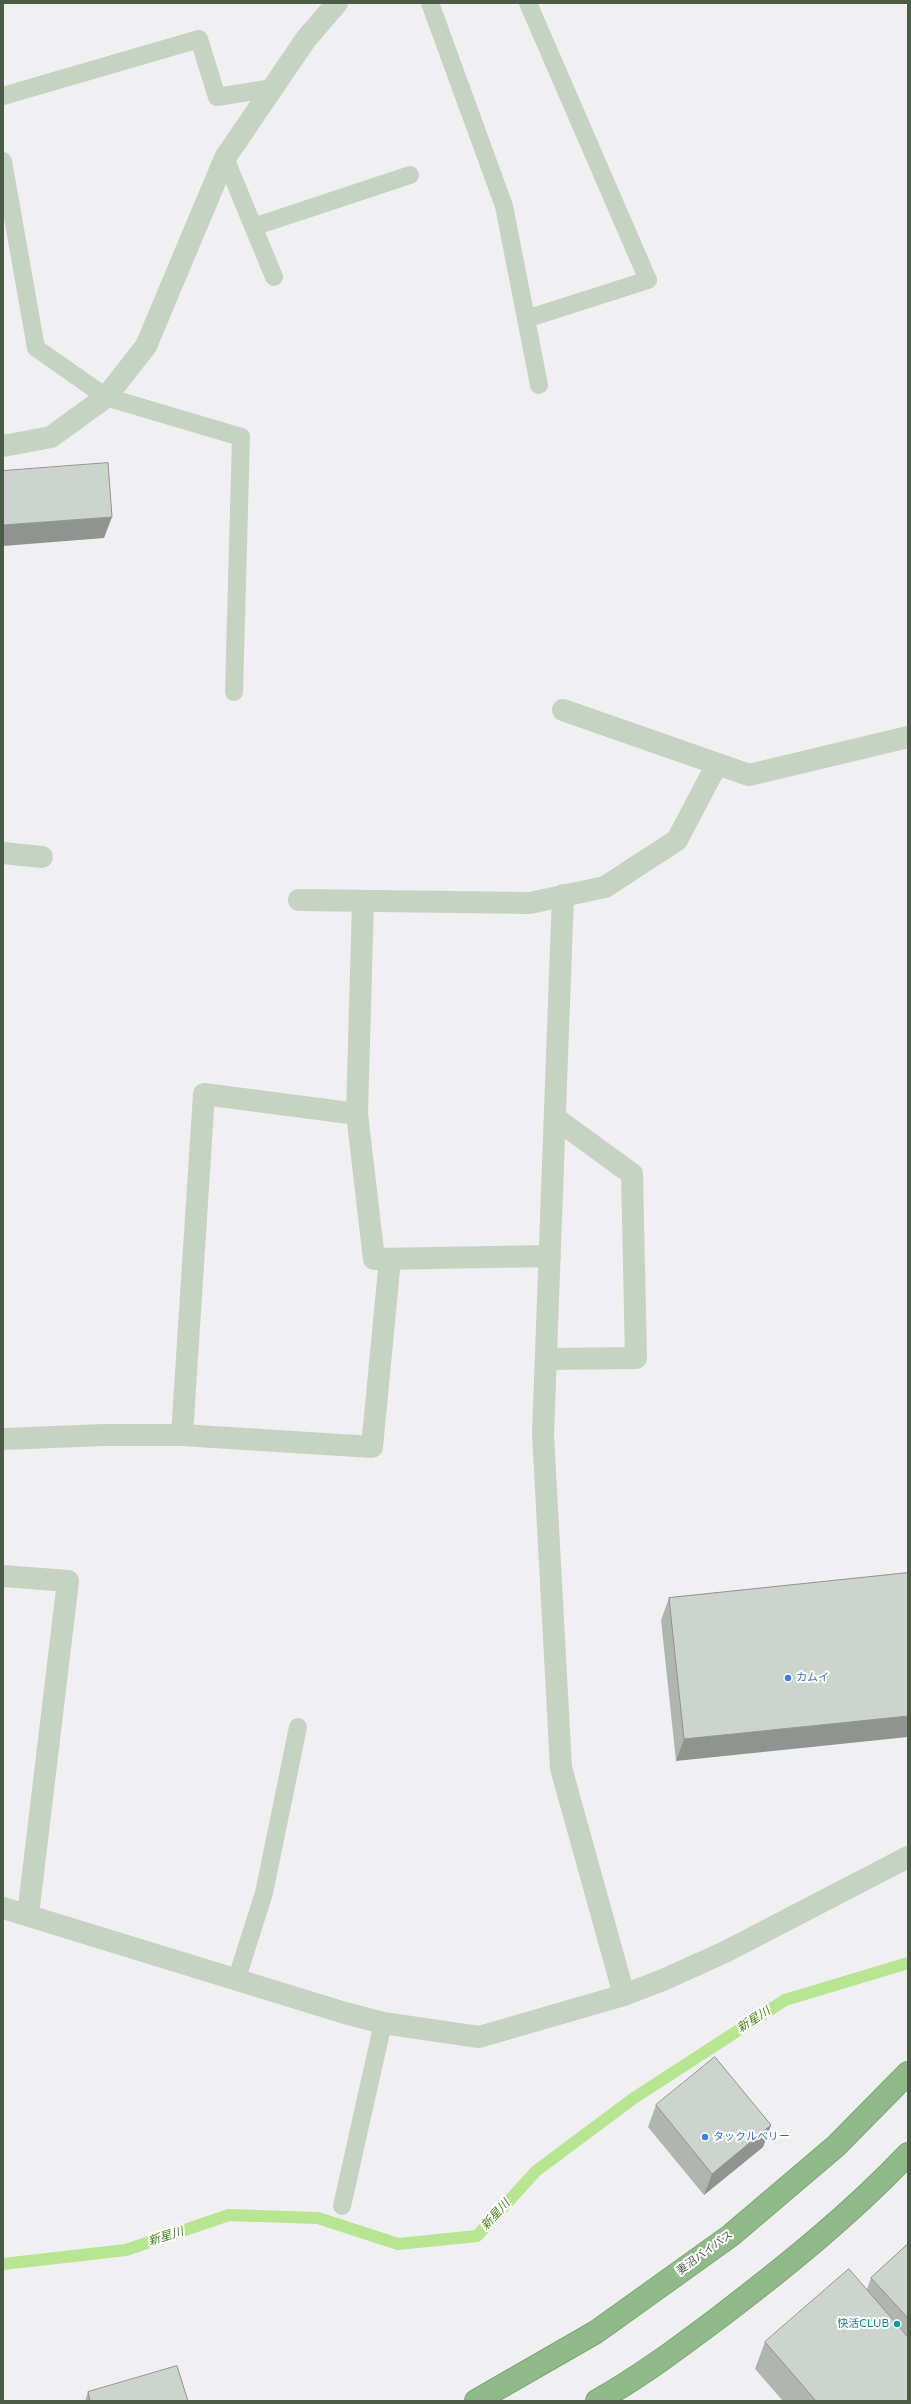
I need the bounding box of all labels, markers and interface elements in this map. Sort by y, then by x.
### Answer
place label: カムイ [796,1671,829,1685]
marker: カムイ [783,1673,793,1683]
water label: 新星川 [735,2004,773,2036]
place label: タックルベリー [713,2130,790,2144]
marker: タックルベリー [700,2132,710,2142]
water label: 新星川 [479,2197,513,2233]
water label: 新星川 [147,2225,185,2249]
street label: 妻沼バイパス [674,2228,736,2278]
place label: 快活CLUB [837,2317,889,2331]
marker: 快活CLUB [892,2319,902,2329]

